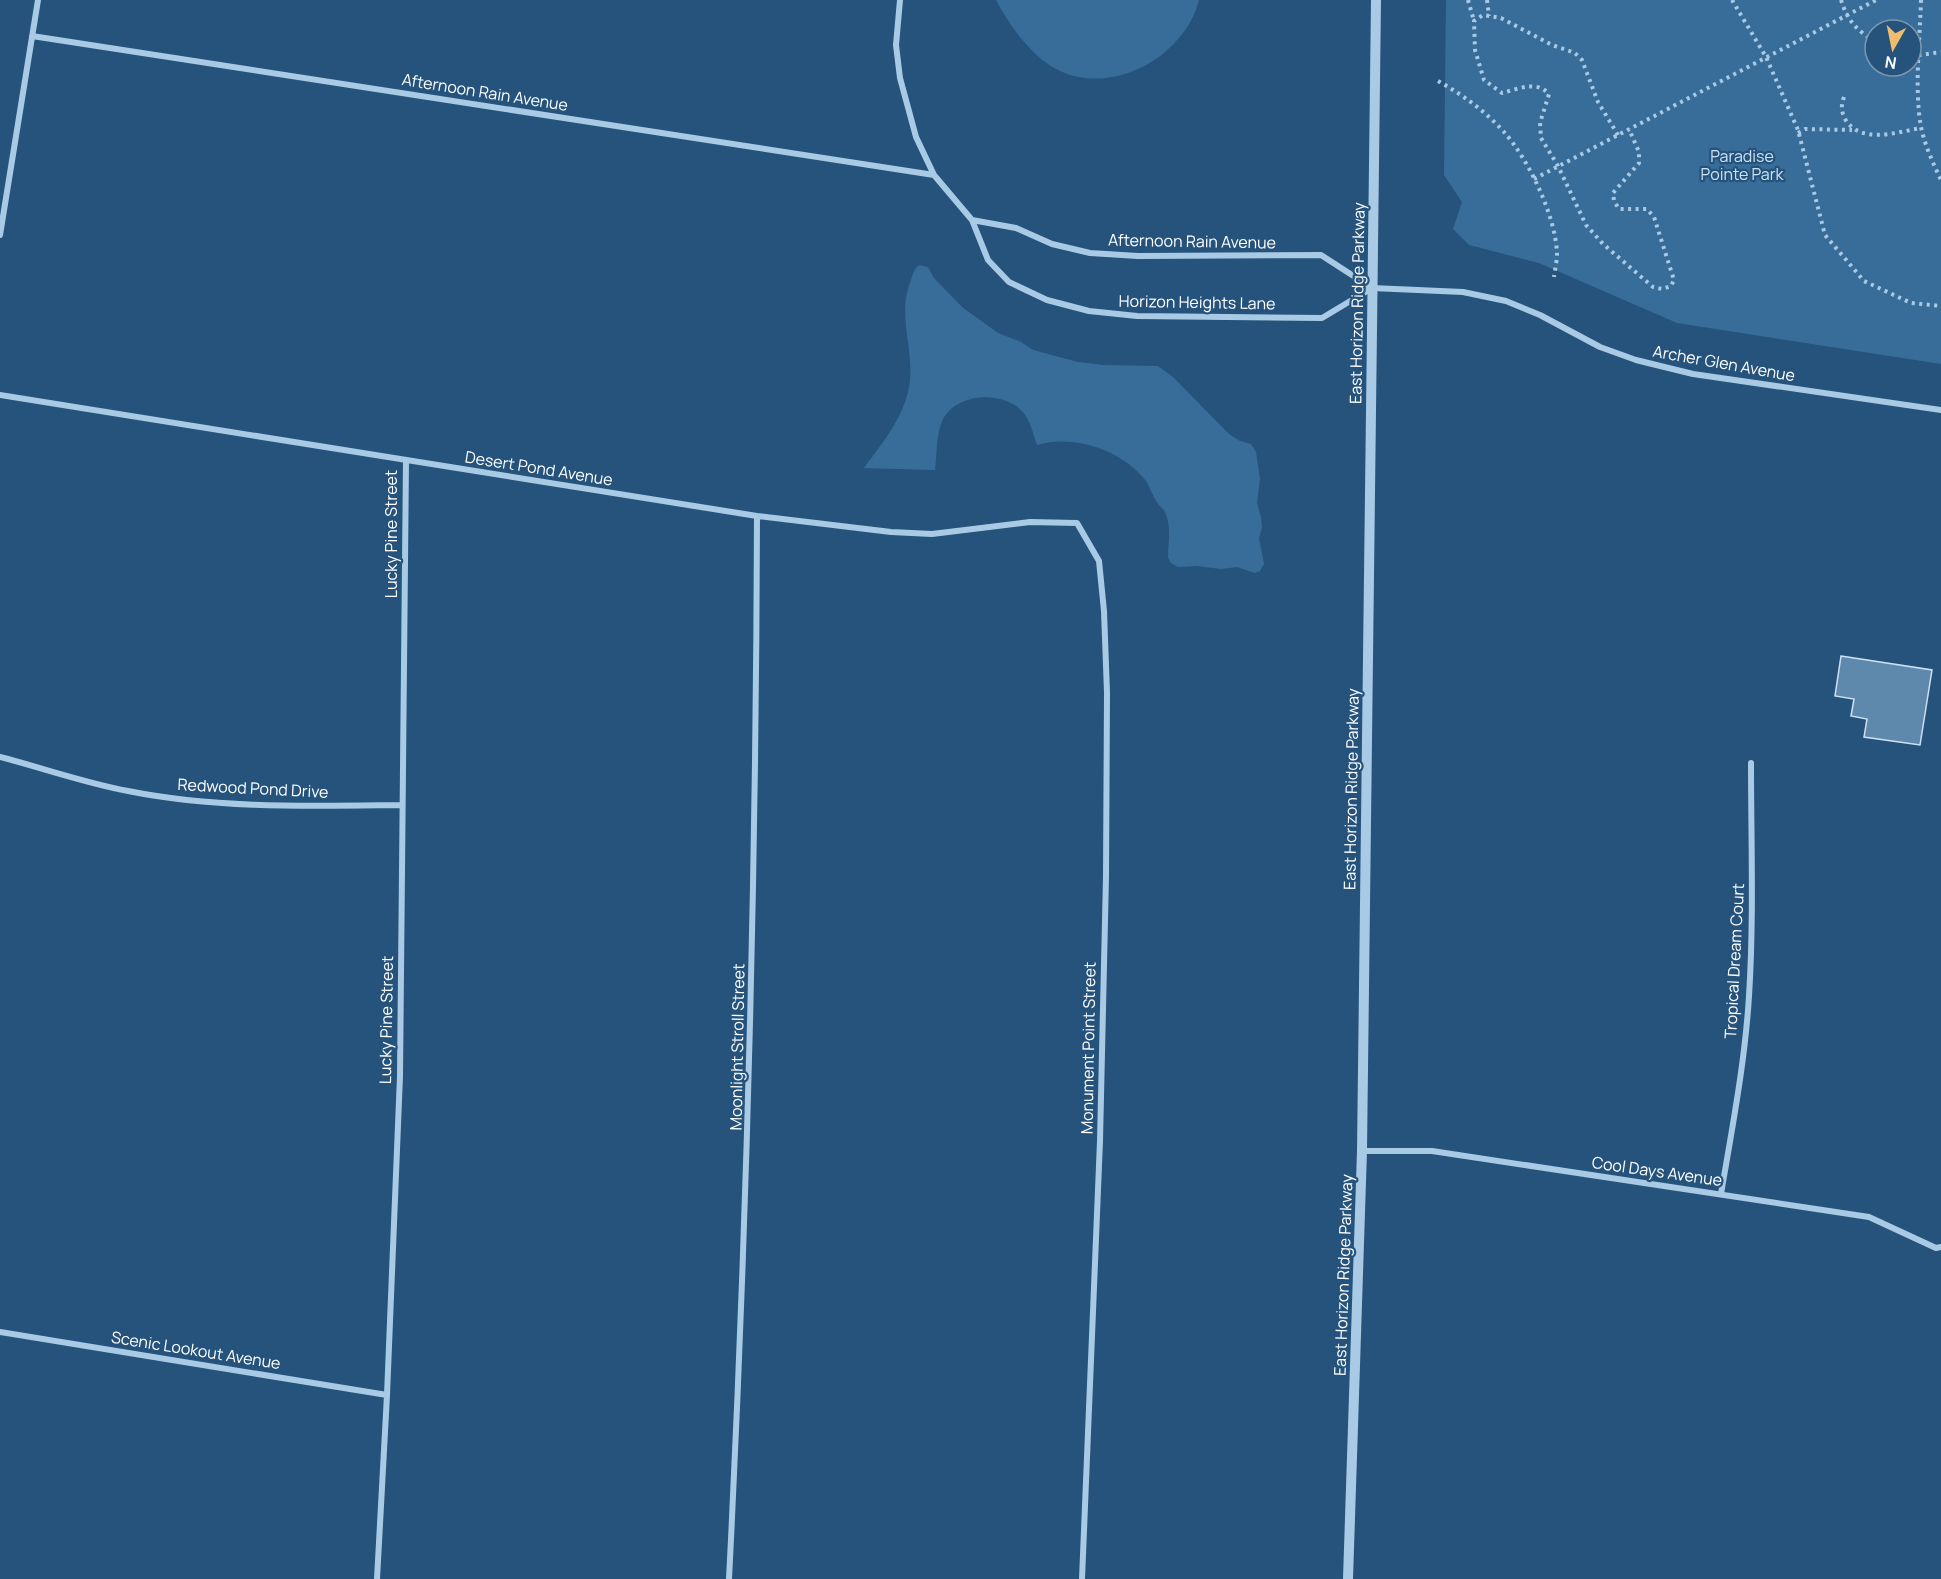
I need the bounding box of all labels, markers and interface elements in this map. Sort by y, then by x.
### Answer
north arrow [1863,18,1923,78]
text: N [1883,51,1898,75]
street label: Afternoon Rain Avenue [400,68,570,116]
park label: Paradise Pointe Park [1701,145,1784,185]
street label: East Horizon Ridge Parkway [1344,201,1370,404]
street label: Afternoon Rain Avenue [1108,229,1276,253]
street label: Horizon Heights Lane [1118,290,1276,314]
street label: Archer Glen Avenue [1651,340,1797,386]
street label: Desert Pond Avenue [464,445,614,491]
street label: Lucky Pine Street [380,470,402,598]
street label: East Horizon Ridge Parkway [1338,687,1364,890]
street label: Redwood Pond Drive [177,773,329,803]
street label: Tropical Dream Court [1719,883,1749,1039]
street label: Lucky Pine Street [374,956,398,1084]
street label: Monument Point Street [1075,962,1101,1134]
street label: Moonlight Stroll Street [725,963,749,1131]
street label: Cool Days Avenue [1590,1151,1724,1191]
street label: East Horizon Ridge Parkway [1328,1173,1358,1376]
street label: Scenic Lookout Avenue [110,1326,282,1374]

